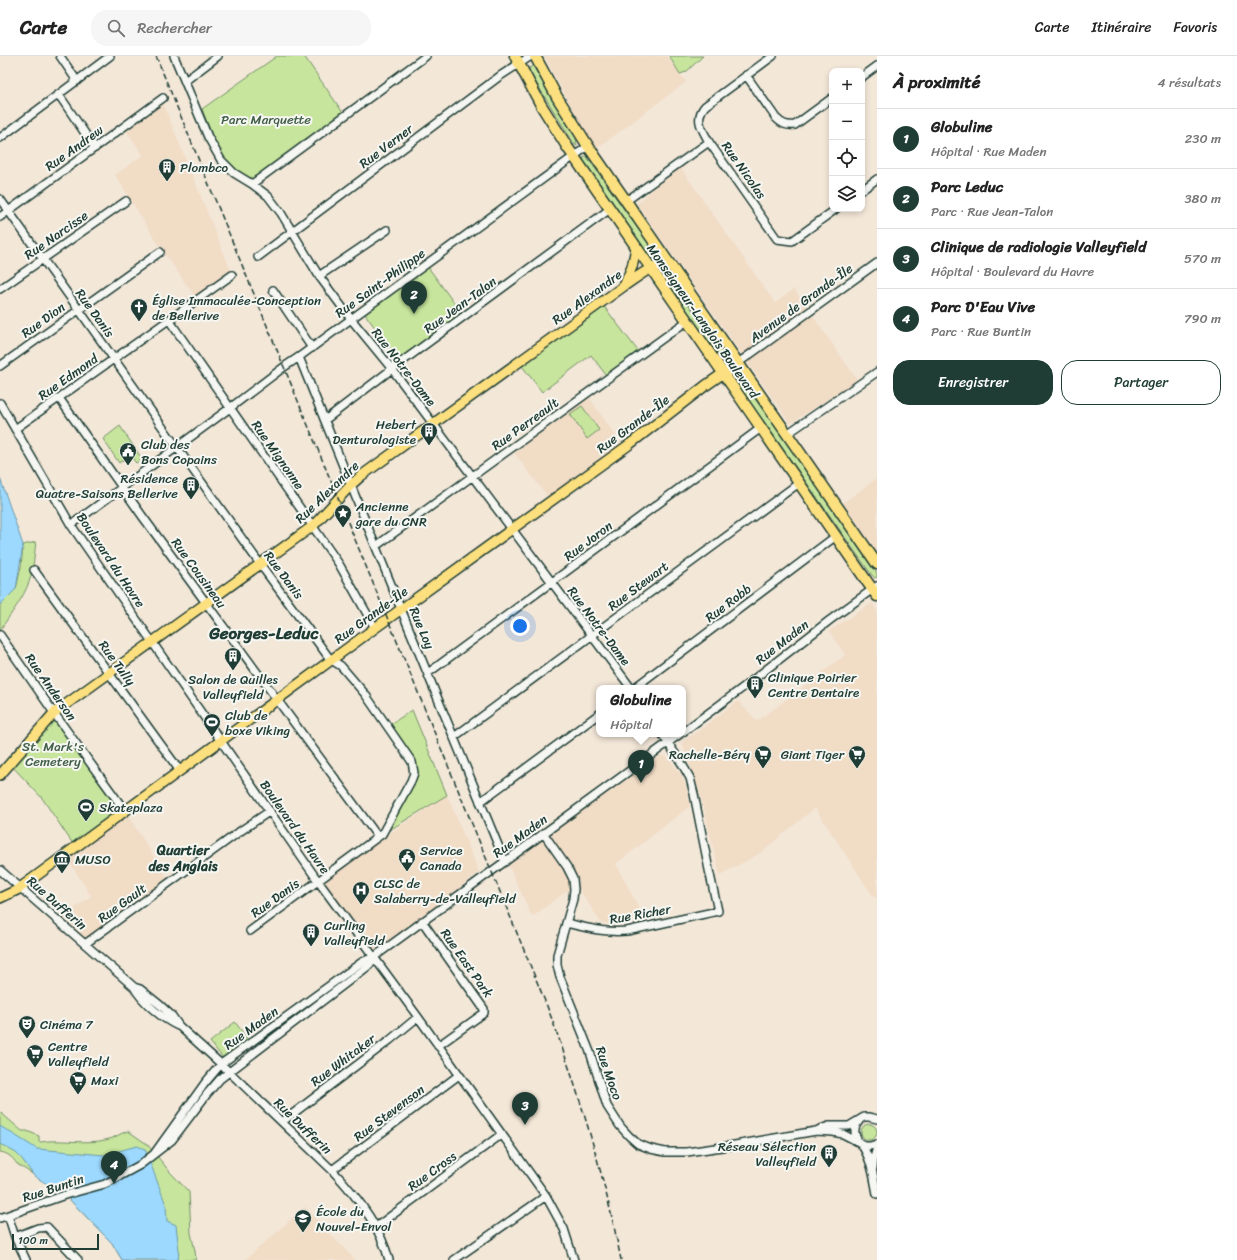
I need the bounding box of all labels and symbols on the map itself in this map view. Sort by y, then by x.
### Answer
park label: Parc Marquette [221,108,311,131]
street label: Rue Verner [354,117,419,174]
street label: Rue Andrew [40,118,109,177]
street label: Rue Nicolas [716,136,773,204]
place label: Plombco [180,156,229,179]
building icon: Plombco [157,157,177,182]
street label: Rue Narcisse [19,204,93,266]
street label: Monseigneur-Langlois Boulevard [641,239,766,404]
street label: Rue Saint-Philippe [330,242,430,324]
street label: Avenue de Grande-Île [743,257,858,349]
street label: Rue Alexandre [547,263,627,331]
street label: Rue Jean-Talon [419,270,501,340]
pin: 2 [401,281,427,314]
street label: Rue Danis [69,284,121,342]
place label: Église Immaculée-Conception de Bellerive [152,289,321,327]
street label: Rue Dion [16,296,70,344]
church icon: Église Immaculée-Conception de Bellerive [129,297,149,322]
street label: Rue Notre-Dame [366,323,442,411]
street label: Rue Edmond [33,347,104,406]
street label: Rue Grande-Île [591,388,675,459]
street label: Rue Perreault [486,391,564,457]
place label: Hebert Denturologiste [332,413,417,451]
street label: Rue Mignonne [245,415,311,495]
building icon: Hebert Denturologiste [419,421,439,446]
place label: Club des Bons Copains [141,433,217,471]
public building icon: Club des Bons Copains [118,441,138,466]
street label: Rue Alexandre [289,455,365,529]
place label: Résidence Quatre-Saisons Bellerive [36,467,178,505]
building icon: Résidence Quatre-Saisons Bellerive [181,475,201,500]
place label: Ancienne gare du CNR [355,495,427,533]
place icon: Ancienne gare du CNR [333,503,353,528]
street label: Boulevard du Havre [70,508,152,613]
street label: Rue Joron [559,515,617,567]
street label: Rue Cousineau [165,533,233,613]
street label: Rue Danis [258,546,310,604]
street label: Rue Stewart [603,555,674,617]
street label: Rue Robb [700,578,756,628]
street label: Rue Grande-Île [329,580,413,650]
street label: Rue Notre-Dame [561,581,637,671]
street label: Rue Loy [403,603,441,653]
street label: Rue Maden [750,614,814,670]
your location [510,616,530,636]
district label: Georges-Leduc [208,618,319,648]
street label: Rue Tully [93,635,142,691]
building icon: Salon de Quilles Valleyfield [223,646,243,671]
street label: Rue Anderson [19,648,83,726]
place label: Clinique Poirier Centre Dentaire [768,666,859,704]
place label: Salon de Quilles Valleyfield [188,668,279,706]
building icon: Clinique Poirier Centre Dentaire [745,674,765,699]
place label: Club de boxe Viking [225,704,290,742]
sports icon: Club de boxe Viking [202,712,222,737]
park label: St. Mark's Cemetery [22,735,85,773]
place label: Rachelle-Béry [669,743,750,766]
place label: Giant Tiger [781,743,845,766]
supermarket icon: Rachelle-Béry [753,744,773,769]
supermarket icon: Giant Tiger [847,744,867,769]
pin: 1 [628,750,654,783]
street label: Boulevard du Havre [254,775,336,879]
place label: Skateplaza [99,796,163,819]
sports icon: Skateplaza [76,797,96,822]
street label: Rue Maden [488,808,552,864]
district label: Quartier des Anglais [148,838,218,879]
place label: Service Canada [420,839,463,877]
public building icon: Service Canada [397,847,417,872]
place label: MUSO [75,848,111,871]
museum icon: MUSO [52,849,72,874]
street label: Rue Dufferin [22,870,92,936]
street label: Rue Danis [246,872,304,924]
place label: CLSC de Salaberry-de-Valleyfield [374,872,517,910]
street label: Rue Gault [93,877,152,929]
hospital icon: CLSC de Salaberry-de-Valleyfield [351,880,371,905]
street label: Rue Richer [608,897,673,931]
place label: Curling Valleyfield [324,914,386,952]
building icon: Curling Valleyfield [301,922,321,947]
street label: Rue East Park [435,923,500,1003]
street label: Rue Maden [219,1000,283,1056]
place label: Cinéma 7 [40,1013,94,1036]
theatre icon: Cinéma 7 [17,1014,37,1039]
street label: Rue Whitaker [305,1027,381,1092]
place label: Centre Valleyfield [48,1035,110,1073]
supermarket icon: Centre Valleyfield [25,1043,45,1068]
street label: Rue Moco [589,1043,629,1103]
place label: Maxi [91,1069,119,1092]
supermarket icon: Maxi [68,1070,88,1095]
street label: Rue Stevenson [348,1078,430,1148]
street label: Rue Dufferin [268,1092,338,1160]
pin: 3 [512,1092,538,1125]
place label: Réseau Sélection Valleyfield [718,1135,817,1173]
building icon: Réseau Sélection Valleyfield [819,1143,839,1168]
street label: Rue Cross [403,1145,462,1197]
pin: 4 [101,1151,127,1184]
street label: Rue Buntin [19,1167,87,1209]
place label: École du Nouvel-Envol [316,1200,392,1238]
school or university icon: École du Nouvel-Envol [293,1208,313,1233]
scale bar [12,1232,99,1251]

